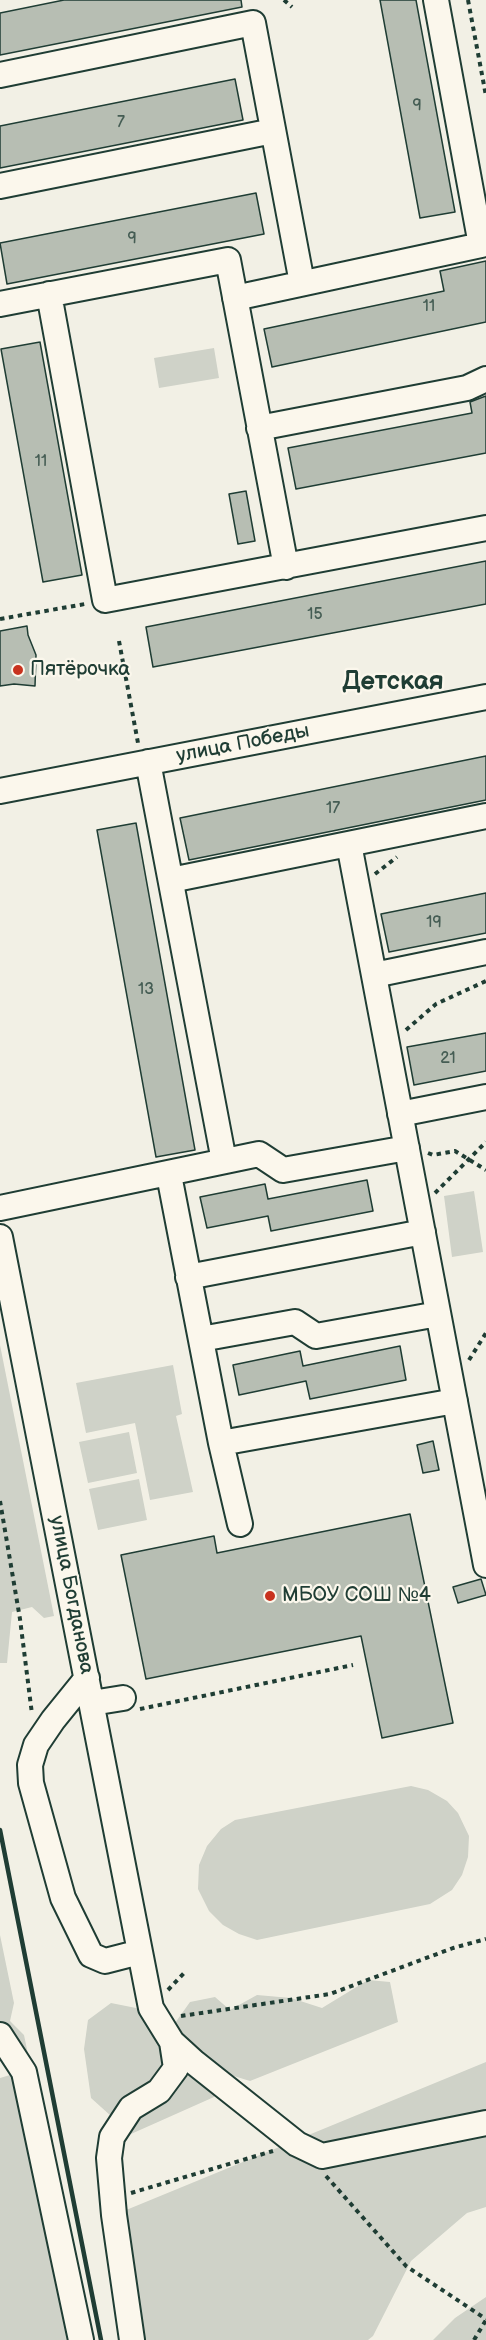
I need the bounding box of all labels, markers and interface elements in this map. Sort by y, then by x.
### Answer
house number: 9 [412,96,422,116]
house number: 7 [117,113,125,133]
house number: 9 [127,229,137,249]
house number: 11 [423,297,435,317]
house number: 11 [35,452,47,472]
house number: 15 [307,605,323,625]
place label: Пятёрочка [30,658,130,682]
marker: Пятёрочка [11,663,25,677]
district label: Детская [342,666,444,698]
street label: улица Победы [175,719,311,769]
house number: 17 [326,799,340,819]
house number: 19 [426,913,442,933]
house number: 13 [138,980,154,1000]
house number: 21 [440,1049,456,1069]
street label: улица Богданова [44,1514,98,1676]
place label: МБОУ СОШ №4 [282,1584,431,1608]
marker: МБОУ СОШ №4 [263,1589,277,1603]

